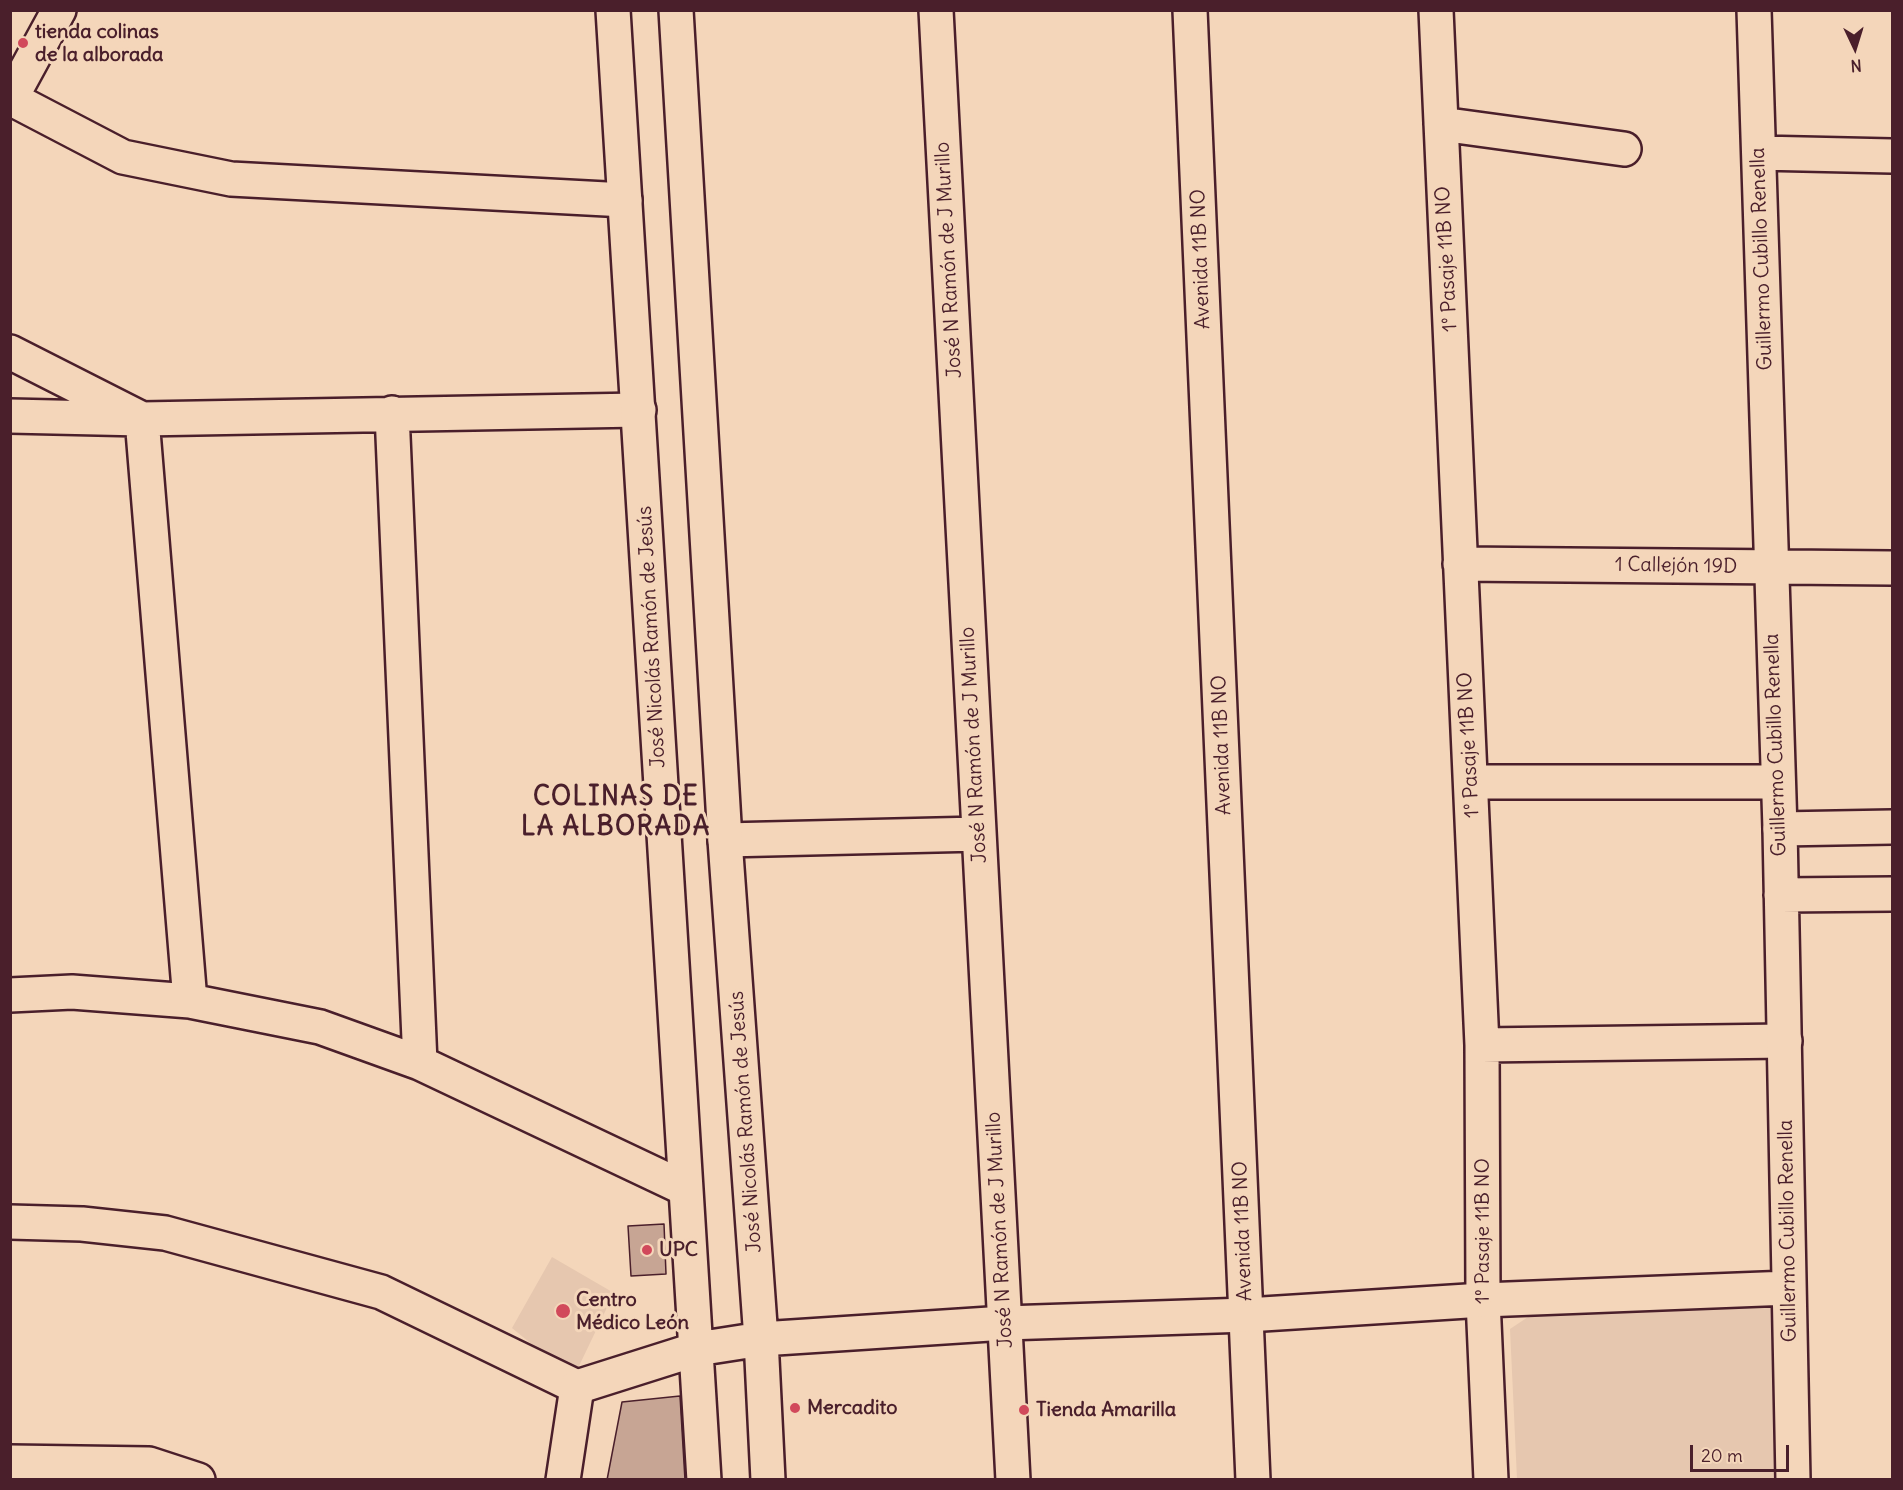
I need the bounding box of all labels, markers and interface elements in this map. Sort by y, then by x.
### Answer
north arrow [1825,18,1885,78]
place label: tienda colinas de la alborada [35,20,163,67]
marker: tienda colinas de la alborada [16,36,30,50]
text: N [1850,56,1862,76]
street label: José N Ramón de J Murillo [931,141,967,379]
street label: Guillermo Cubillo Renella [1746,147,1778,371]
street label: 1° Pasaje 11B NO [1431,186,1463,332]
street label: Avenida 11B NO [1187,189,1215,329]
street label: José Nicolás Ramón de Jesús [633,505,671,769]
street label: 1 Callejón 19D [1615,553,1737,579]
street label: José N Ramón de J Murillo [956,626,992,864]
street label: Guillermo Cubillo Renella [1760,633,1792,857]
street label: 1° Pasaje 11B NO [1453,672,1485,818]
street label: Avenida 11B NO [1208,675,1236,815]
district label: COLINAS DE LA ALBORADA [521,782,711,844]
street label: José Nicolás Ramón de Jesús [725,990,767,1254]
street label: José N Ramón de J Murillo [982,1111,1018,1349]
street label: Guillermo Cubillo Renella [1774,1119,1802,1343]
street label: 1° Pasaje 11B NO [1471,1158,1495,1304]
street label: Avenida 11B NO [1229,1161,1257,1301]
place label: UPC [659,1238,698,1262]
marker: UPC [640,1243,654,1257]
place label: Centro Médico León [576,1288,689,1335]
marker: Centro Médico León [554,1302,572,1320]
place label: Mercadito [807,1396,897,1420]
place label: Tienda Amarilla [1036,1398,1176,1422]
marker: Mercadito [788,1401,802,1415]
marker: Tienda Amarilla [1017,1403,1031,1417]
scale bar [1693,1433,1792,1471]
text: 20 m [1701,1444,1743,1467]

